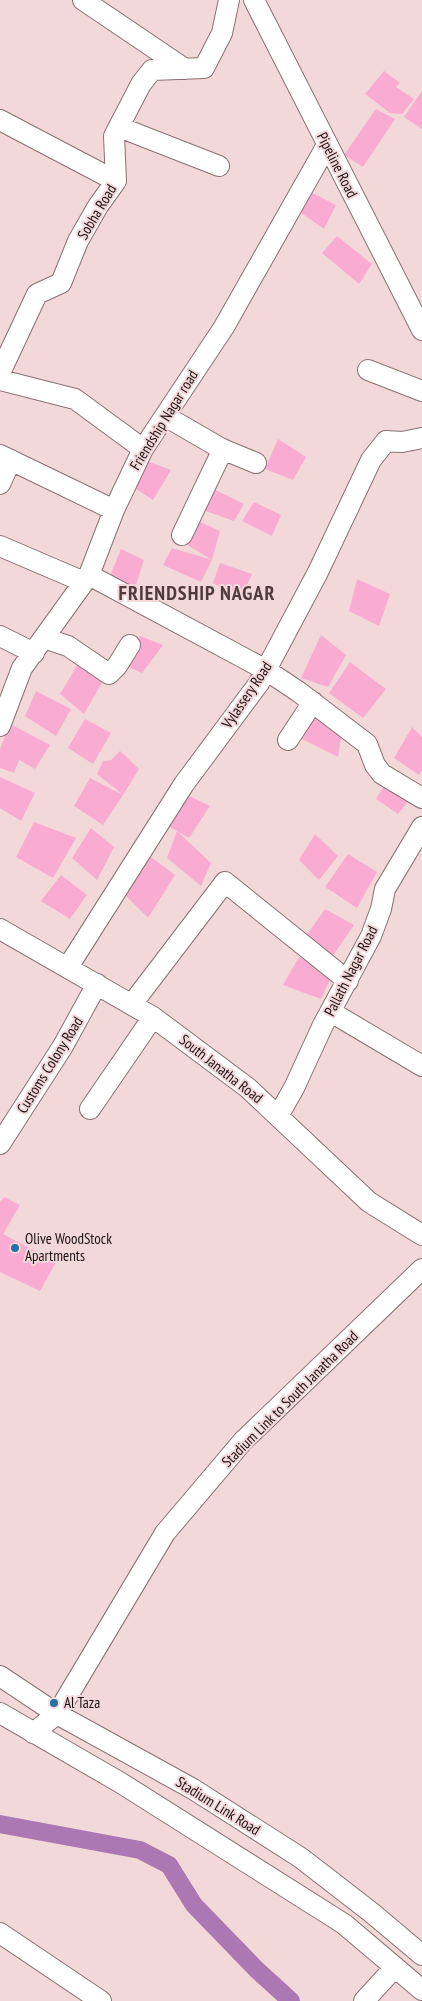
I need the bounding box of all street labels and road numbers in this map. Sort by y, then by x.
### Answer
street label: Pipeline Road [313,129,362,201]
street label: Sobha Road [73,181,120,243]
street label: Friendship Nagar road [125,366,202,473]
street label: Vylassery Road [217,658,276,732]
street label: Pallath Nagar Road [320,922,381,1019]
street label: Customs Colony Road [12,1013,87,1117]
street label: South Janatha Road [176,1030,267,1107]
street label: Stadium Link to South Janatha Road [217,1326,362,1471]
street label: Stadium Link Road [173,1772,264,1839]

